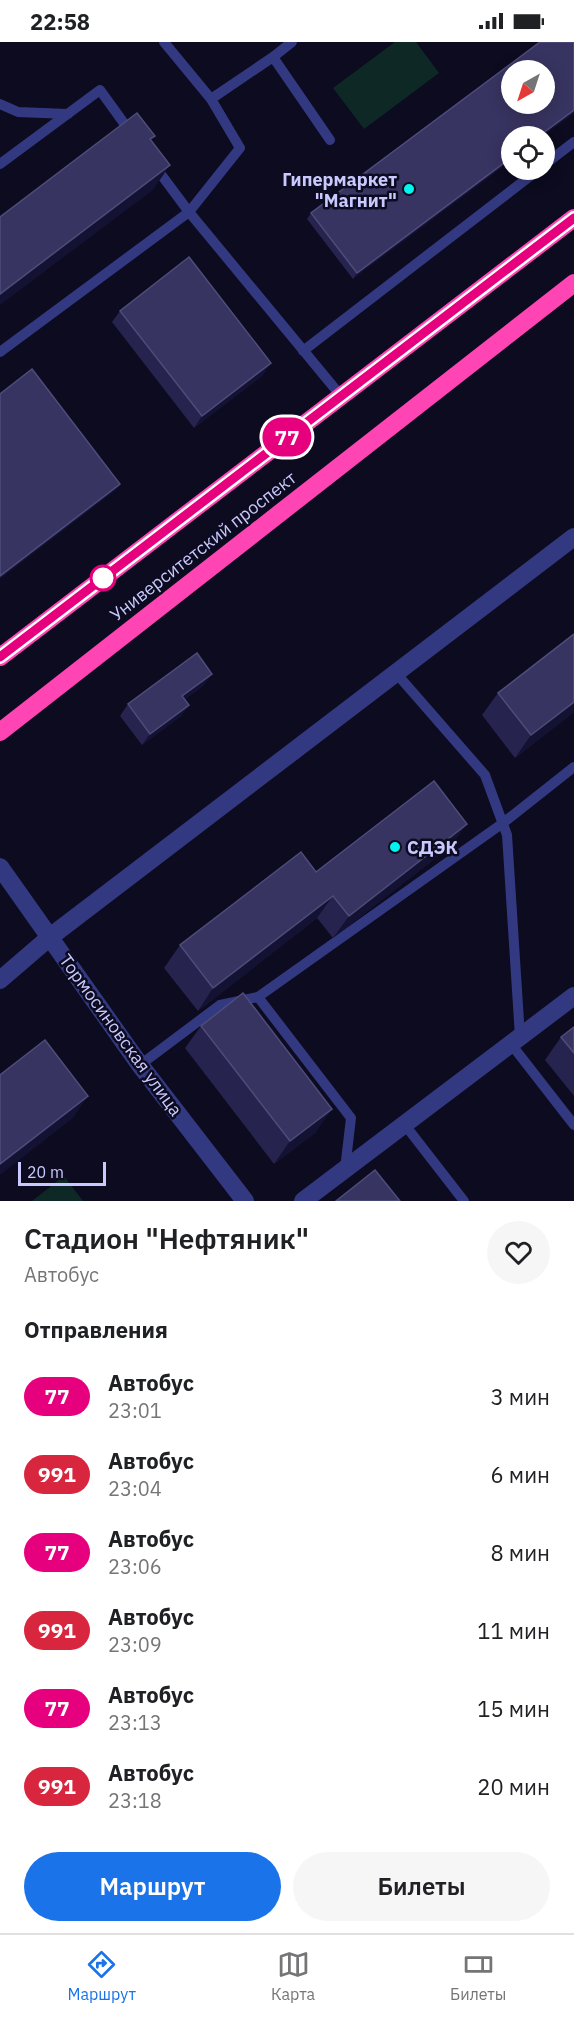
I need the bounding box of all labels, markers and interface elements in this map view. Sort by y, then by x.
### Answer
text: 22:58 [30,7,90,36]
north arrow [501,60,555,114]
map controls [501,60,555,180]
button: locate [501,126,555,180]
place label: Гипермаркет "Магнит" [282,168,397,212]
marker: Гипермаркет "Магнит" [402,182,416,196]
line badge: 77 [260,418,314,456]
text: 77 [274,423,300,451]
street label: Университетский проспект [105,466,301,626]
unlabelled marker [90,565,116,591]
place label: СДЭК [407,836,458,859]
marker: СДЭК [388,840,402,854]
street label: Тормосиновская улица [54,949,188,1121]
scale bar [18,1159,106,1186]
text: 20 m [27,1162,64,1182]
text: Стадион "Нефтяник" [24,1220,309,1257]
button: heart [487,1221,550,1284]
text: Автобус [24,1261,99,1288]
text: Отправления [24,1315,168,1344]
text: Автобус [108,1368,194,1397]
text: 77 [44,1382,70,1410]
text: 3 мин [490,1382,550,1411]
text: 23:01 [108,1397,162,1424]
text: Автобус [108,1446,194,1475]
text: 991 [38,1460,76,1488]
text: 6 мин [490,1460,550,1489]
text: 23:04 [108,1475,162,1502]
text: Автобус [108,1524,194,1553]
text: 77 [44,1538,70,1566]
text: 8 мин [490,1538,550,1567]
text: 23:06 [108,1553,162,1580]
text: Автобус [108,1602,194,1631]
text: 991 [38,1616,76,1644]
text: 11 мин [477,1616,550,1645]
text: 23:09 [108,1631,162,1658]
text: Автобус [108,1680,194,1709]
text: 77 [44,1694,70,1722]
text: 15 мин [477,1694,550,1723]
text: 23:13 [108,1709,162,1736]
text: Автобус [108,1758,194,1787]
text: 991 [38,1772,76,1800]
text: 20 мин [477,1772,550,1801]
text: 23:18 [108,1787,162,1814]
button: Маршрут [24,1852,281,1921]
button: Билеты [293,1852,550,1921]
tab: Маршрут [68,1948,136,2004]
tab: Карта [271,1948,315,2004]
tab: Билеты [450,1948,506,2004]

